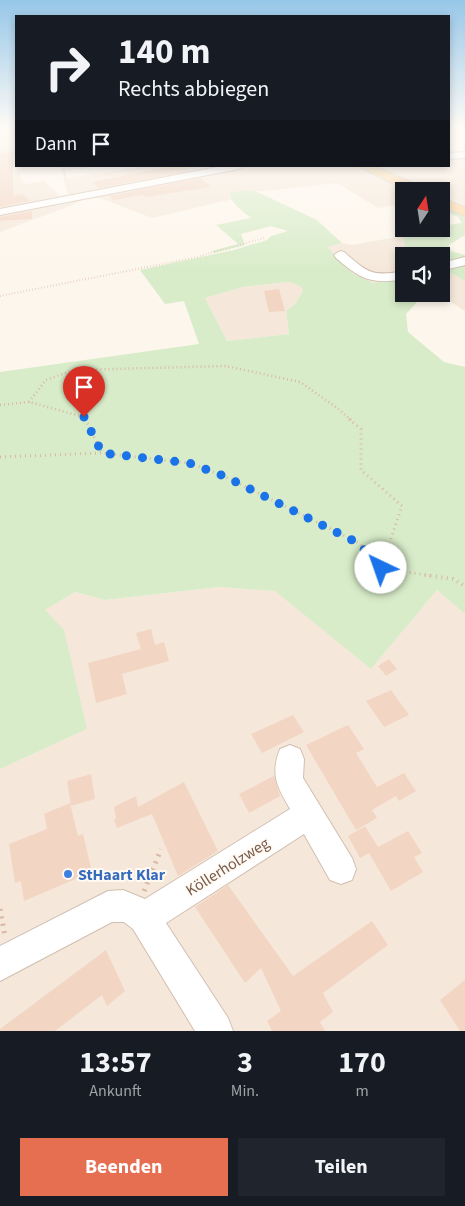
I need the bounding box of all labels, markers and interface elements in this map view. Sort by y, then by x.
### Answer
text: 140 m [118,27,210,77]
icon: right [35,35,100,100]
text: Rechts abbiegen [118,73,269,105]
icon: arrive [87,130,115,158]
text: Dann [35,131,77,158]
north arrow [395,182,450,238]
map controls [395,182,450,302]
button: sound [395,247,450,302]
pin [63,366,105,417]
icon: arrive [70,373,98,401]
position arrow [354,541,406,593]
street label: Köllerholzweg [181,832,274,901]
place label: StHaart Klar [78,864,166,886]
marker: StHaart Klar [62,868,74,880]
text: 13:57 [79,1041,152,1084]
text: 3 [237,1041,253,1084]
text: 170 [338,1041,386,1084]
text: Ankunft [89,1080,141,1102]
text: Min. [231,1080,259,1102]
text: m [355,1080,369,1102]
button: Beenden [20,1138,228,1196]
button: Teilen [238,1138,445,1196]

